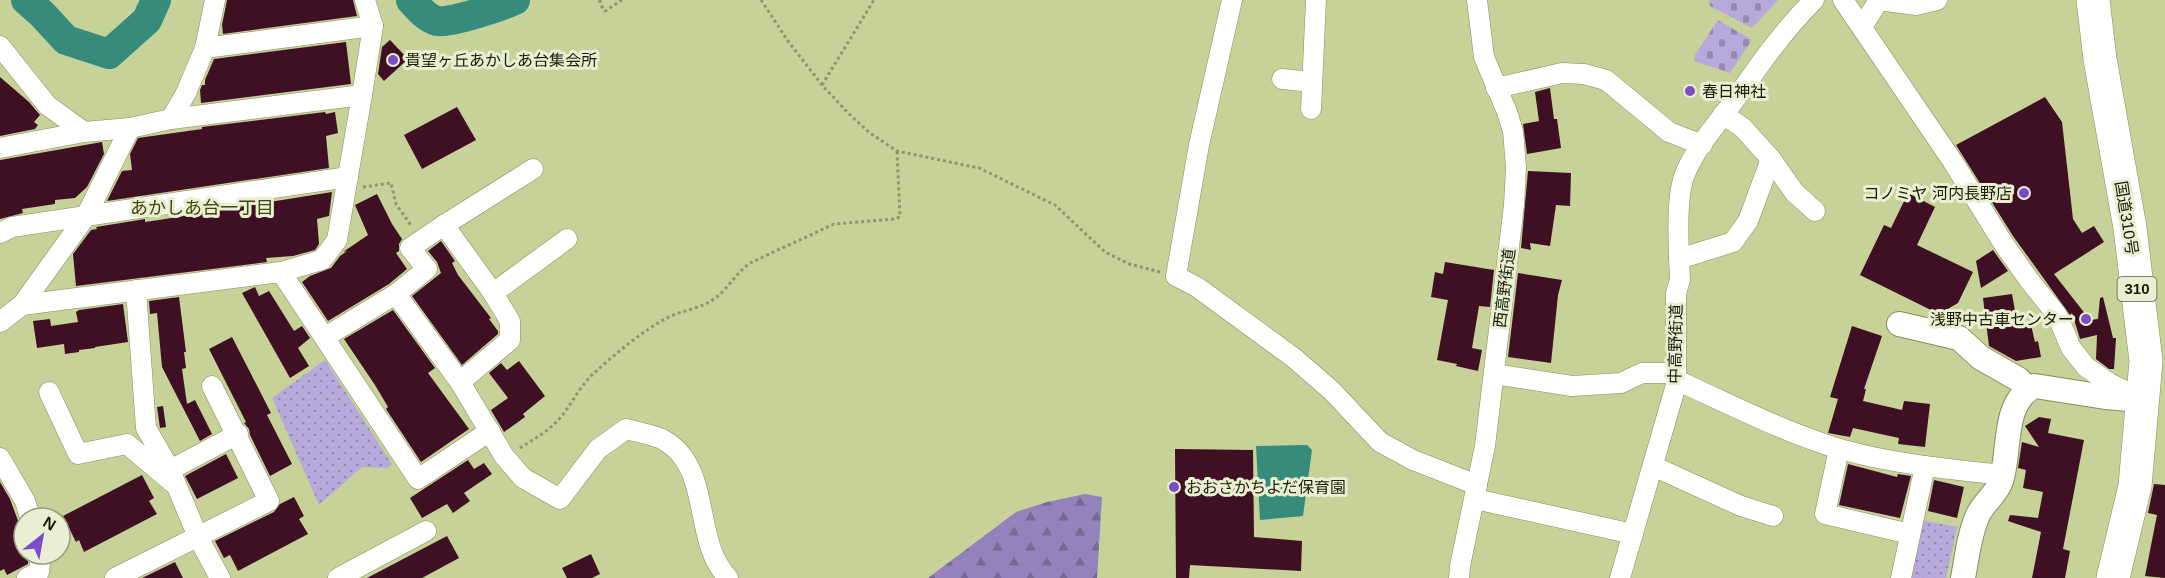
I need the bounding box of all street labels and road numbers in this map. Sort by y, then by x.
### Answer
street label: 国道310号 [2112,180,2141,256]
street label: 西高野街道 [1491,247,1518,329]
road number: 310 [2118,277,2156,301]
street label: 中高野街道 [1666,304,1685,384]

